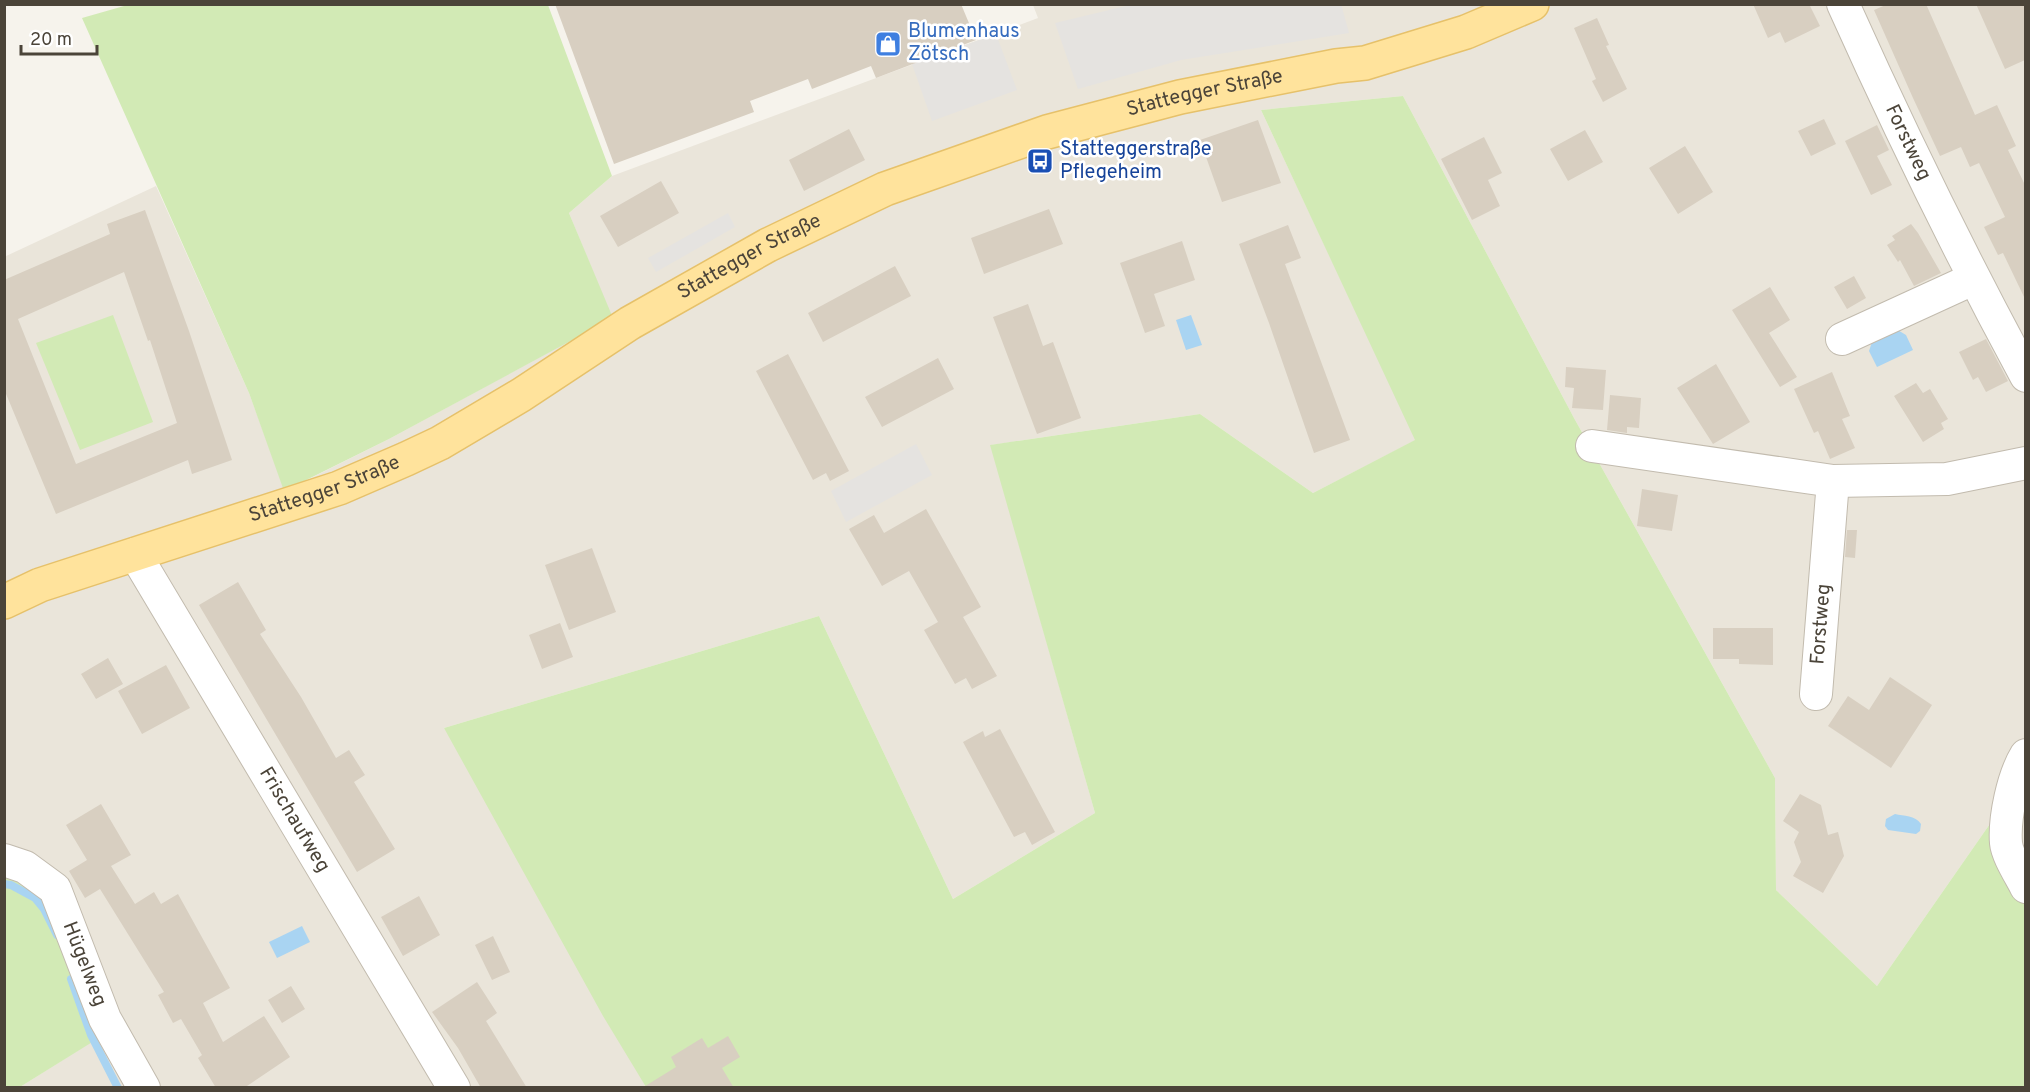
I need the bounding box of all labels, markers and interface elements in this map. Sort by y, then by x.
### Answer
scale bar [21,18,98,56]
place label: Blumenhaus Zötsch [908,19,1020,68]
text: 20 m [30,29,72,52]
shop icon: Blumenhaus Zötsch [873,29,903,59]
street label: Stattegger Straße [1124,64,1285,123]
street label: Forstweg [1878,101,1937,185]
place label: Statteggerstraße Pflegeheim [1060,137,1212,186]
bus stop icon: Statteggerstraße Pflegeheim [1025,146,1055,176]
street label: Stattegger Straße [673,208,826,306]
street label: Stattegger Straße [246,450,404,529]
street label: Forstweg [1805,583,1838,666]
street label: Frischaufweg [252,763,336,878]
street label: Hügelweg [56,918,112,1010]

